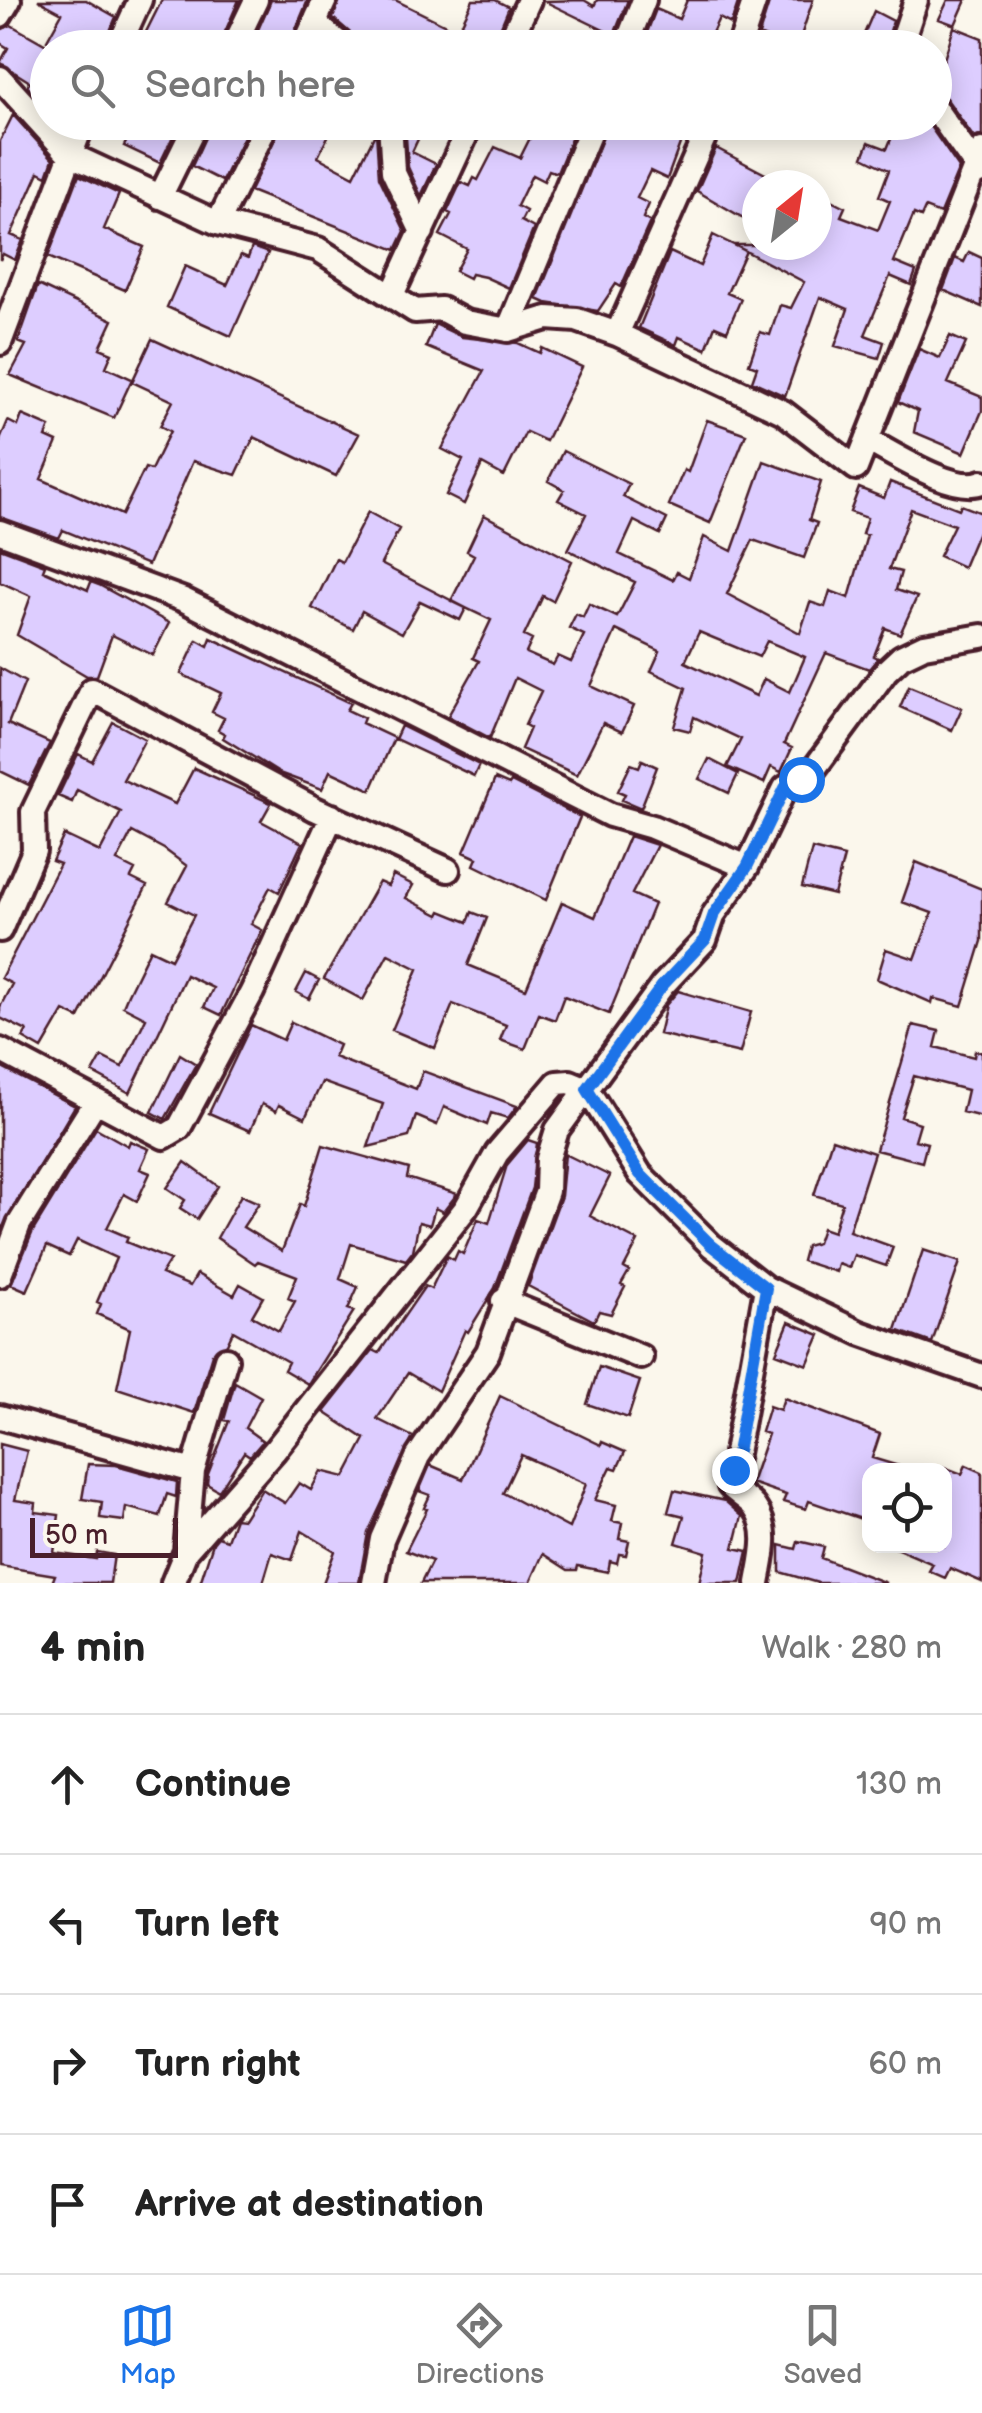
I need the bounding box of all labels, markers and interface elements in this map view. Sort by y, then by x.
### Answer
search box [30,30,952,140]
icon: search [65,58,120,113]
text: Search here [145,63,356,108]
north arrow [742,170,832,260]
route start [779,757,825,803]
route end [712,1448,758,1494]
map controls [862,1463,952,1553]
button: locate [862,1463,952,1553]
scale bar [30,1513,178,1558]
text: 50 m [45,1519,108,1552]
text: 4 min [40,1623,146,1674]
text: Walk · 280 m [761,1629,942,1668]
icon: ahead [40,1757,95,1812]
text: Continue [135,1762,291,1807]
text: 130 m [856,1765,942,1804]
icon: left [40,1897,95,1952]
text: Turn left [135,1902,279,1947]
text: 90 m [870,1905,942,1944]
icon: right [40,2037,95,2092]
text: Turn right [135,2042,300,2087]
text: 60 m [869,2045,942,2084]
icon: arrive [40,2177,95,2232]
text: Arrive at destination [135,2182,484,2227]
tab: Map [120,2298,176,2391]
tab: Directions [415,2298,544,2391]
tab: Saved [784,2298,862,2391]

